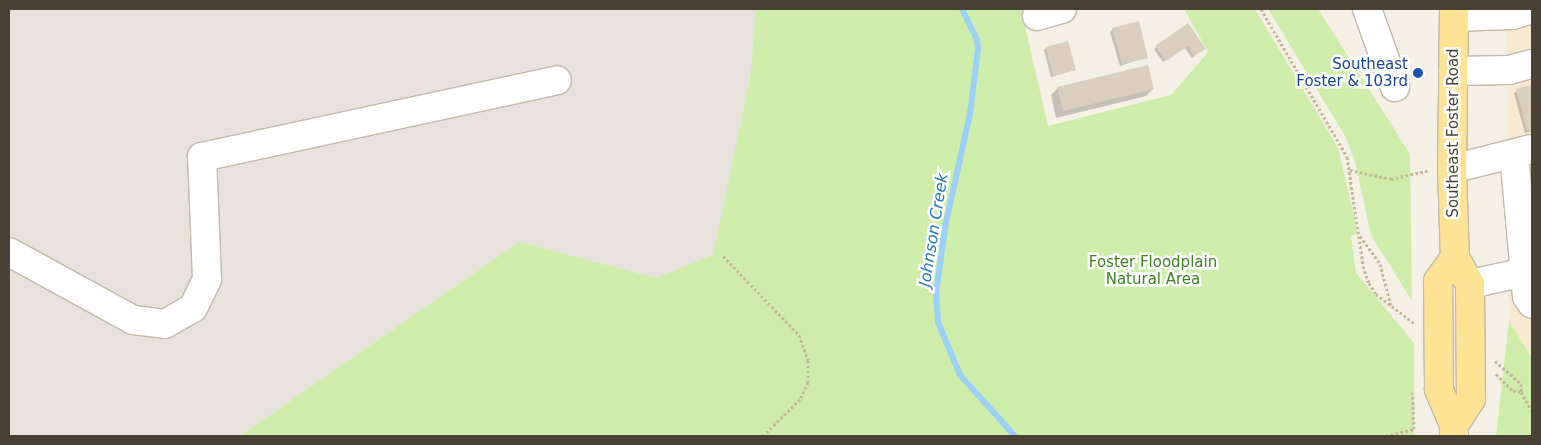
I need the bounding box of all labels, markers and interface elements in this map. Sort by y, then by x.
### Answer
street label: Southeast Foster Road [1445,48,1463,218]
place label: Southeast Foster & 103rd [1296,55,1408,90]
marker: Southeast Foster & 103rd [1412,67,1424,79]
water label: Johnson Creek [916,172,952,288]
park label: Foster Floodplain Natural Area [1089,253,1217,288]

